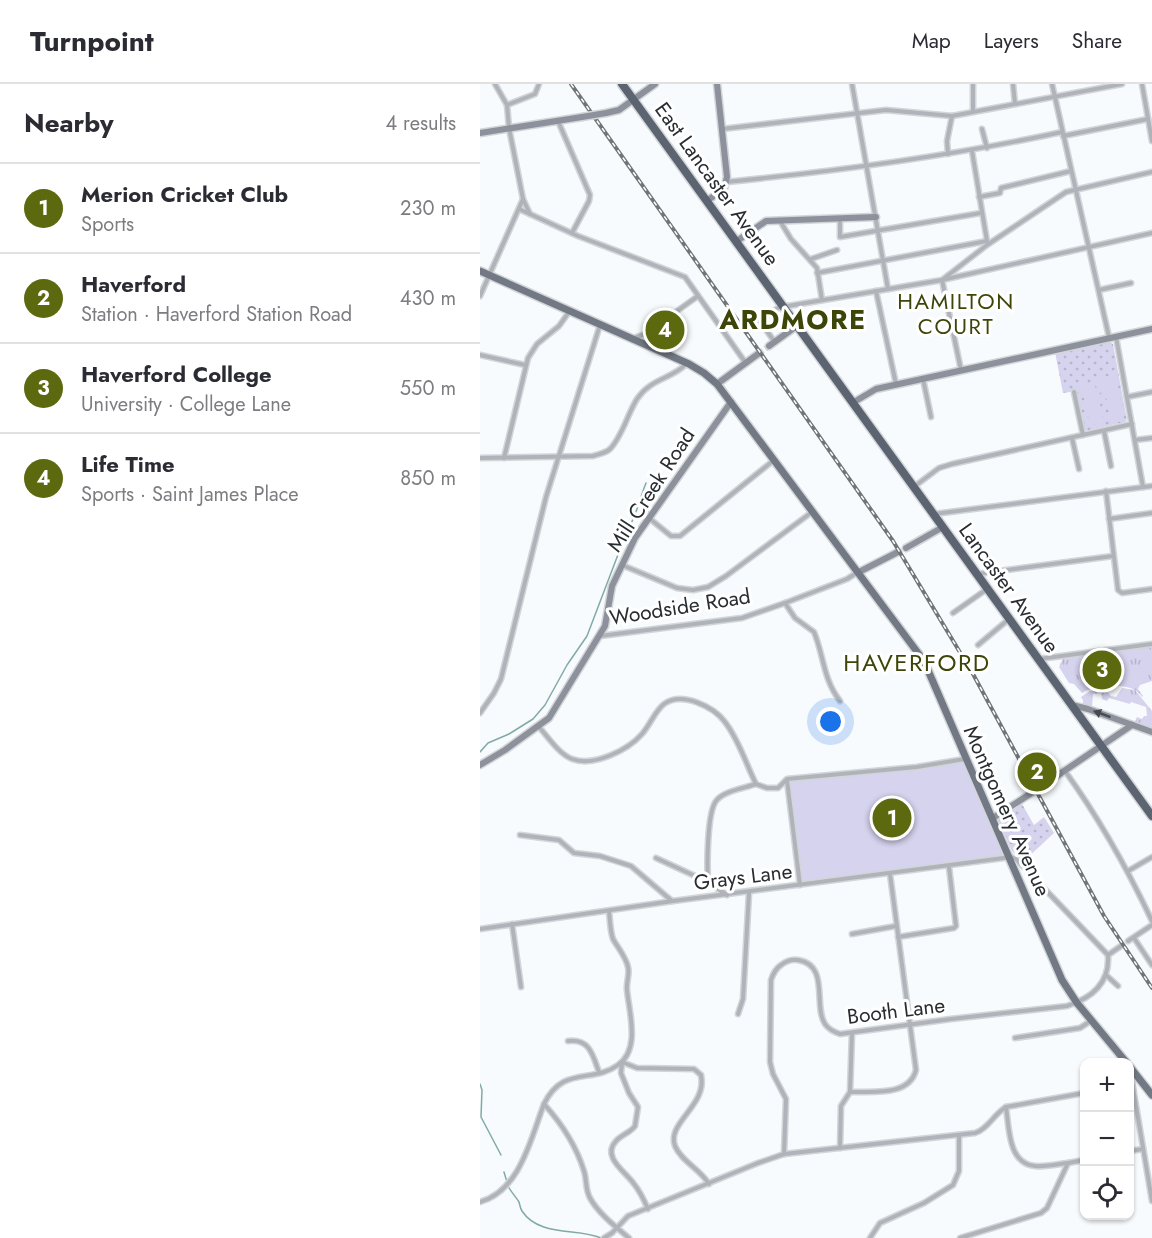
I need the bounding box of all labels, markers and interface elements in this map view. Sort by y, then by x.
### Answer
text: Turnpoint [30,21,154,62]
text: Map [912,26,951,56]
text: Layers [984,26,1039,56]
text: Share [1072,26,1122,56]
street label: East Lancaster Avenue [647,96,787,272]
text: Nearby [24,104,113,142]
text: 4 results [385,109,456,138]
text: Merion Cricket Club [81,178,288,210]
text: 1 [38,194,49,223]
text: 230 m [400,194,456,223]
text: Sports [81,210,134,239]
text: Haverford [81,268,186,300]
text: 2 [37,284,50,313]
text: 430 m [400,284,456,313]
district label: HAMILTON COURT [897,285,1015,342]
text: Station · Haverford Station Road [81,300,352,329]
district label: ARDMORE [718,300,867,339]
pin: 4 [646,308,684,352]
text: Haverford College [81,358,272,390]
text: 3 [37,374,50,403]
text: 550 m [400,374,456,403]
text: University · College Lane [81,390,291,419]
street label: Mill Creek Road [600,422,702,558]
text: Life Time [81,448,175,480]
text: 4 [37,464,50,493]
text: 850 m [400,464,456,493]
text: Sports · Saint James Place [81,480,299,509]
street label: Lancaster Avenue [952,517,1066,659]
street label: Woodside Road [607,581,753,633]
district label: HAVERFORD [843,645,991,680]
pin: 3 [1082,648,1122,692]
your location [816,707,845,736]
one-way arrow [1093,708,1111,718]
street label: Montgomery Avenue [956,721,1058,901]
pin: 2 [1018,750,1056,794]
pin: 1 [872,796,912,840]
street label: Grays Lane [692,856,794,898]
street label: Booth Lane [845,990,947,1032]
map controls [1080,1058,1134,1220]
button: + [1080,1058,1134,1112]
button: − [1080,1112,1134,1166]
button: locate [1080,1166,1134,1220]

